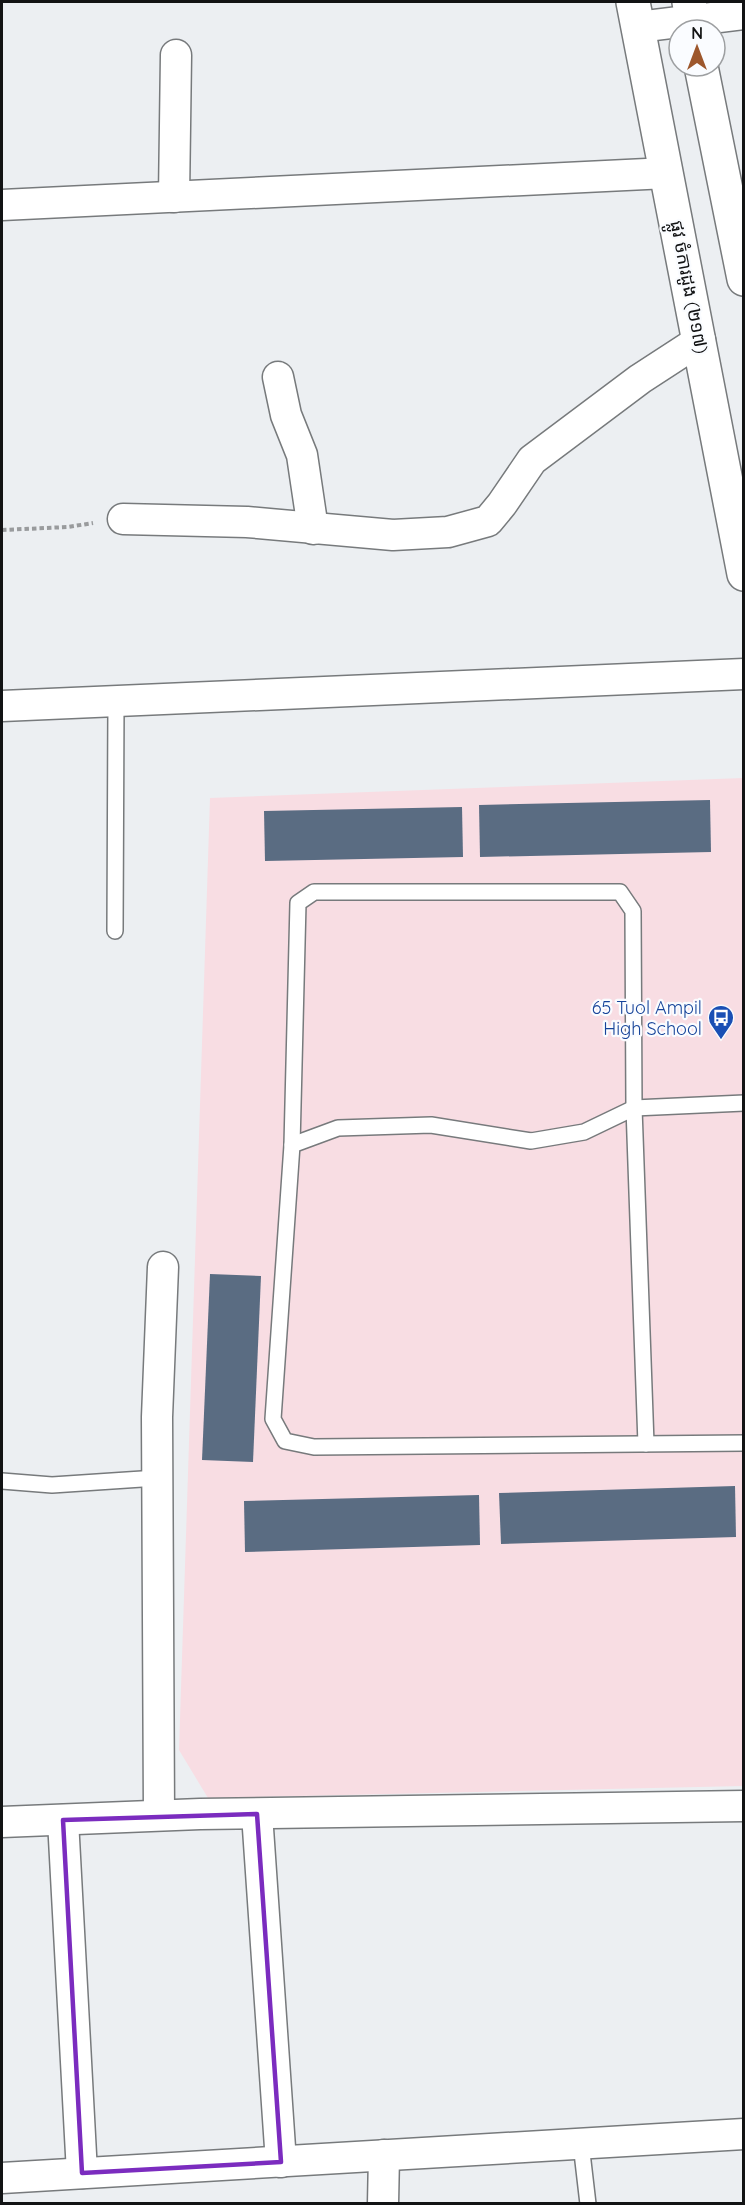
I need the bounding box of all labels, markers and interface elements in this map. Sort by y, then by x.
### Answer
north arrow [667,18,727,78]
text: N [691,23,703,43]
street label: ផ្លូវ ចំការដូង (២១៧) [660,218,714,357]
place label: 65 Tuol Ampil High School [592,996,702,1040]
bus stop icon: 65 Tuol Ampil High School [706,1003,736,1041]

